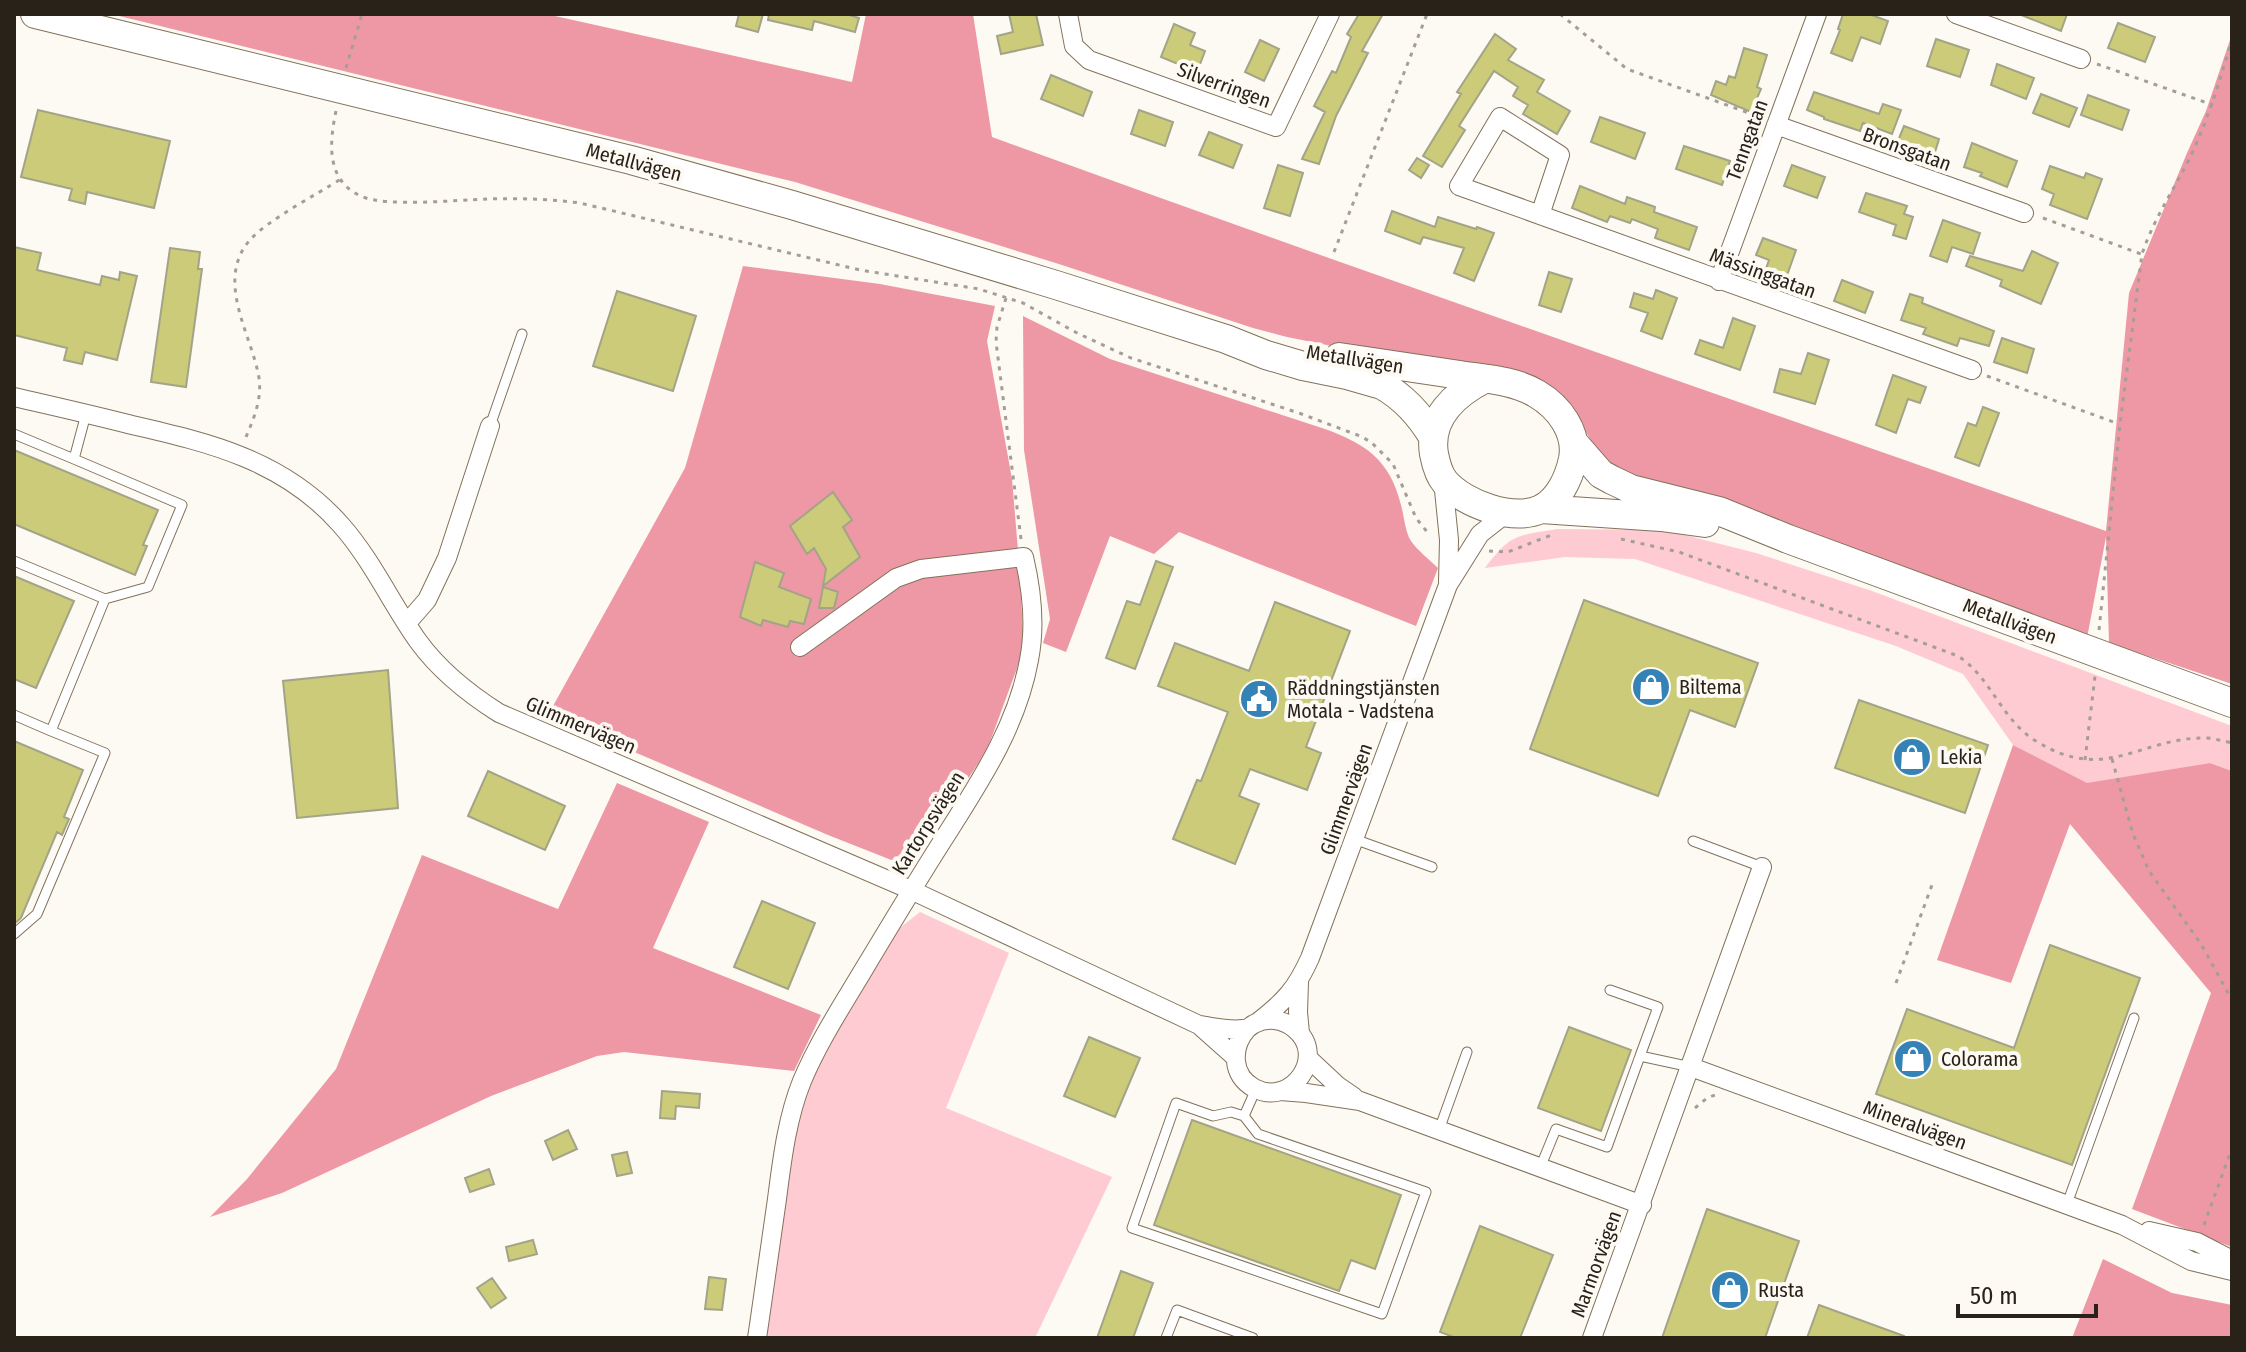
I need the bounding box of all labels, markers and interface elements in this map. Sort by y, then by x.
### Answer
street label: Silverringen [1174,57,1274,113]
street label: Tenngatan [1721,96,1773,184]
street label: Bronsgatan [1859,122,1955,176]
street label: Metallvägen [583,138,685,186]
street label: Mässinggatan [1707,243,1819,303]
street label: Metallvägen [1305,339,1405,379]
street label: Metallvägen [1960,593,2060,649]
shop icon: Biltema [1630,666,1672,708]
place label: Biltema [1679,675,1742,699]
place label: Räddningstjänsten Motala - Vadstena [1287,676,1440,723]
public building icon: Räddningstjänsten Motala - Vadstena [1238,678,1280,720]
street label: Glimmervägen [522,691,640,759]
shop icon: Lekia [1891,736,1933,778]
street label: Glimmervägen [1315,740,1377,858]
place label: Lekia [1940,745,1982,769]
street label: Kartorpsvägen [887,767,969,879]
shop icon: Colorama [1892,1038,1934,1080]
place label: Colorama [1941,1047,2018,1071]
street label: Mineralvägen [1860,1095,1970,1155]
street label: Marmorvägen [1566,1207,1626,1321]
scale bar [1958,1268,2096,1318]
shop icon: Rusta [1709,1269,1751,1311]
place label: Rusta [1758,1278,1804,1302]
text: 50 m [1970,1282,2018,1310]

